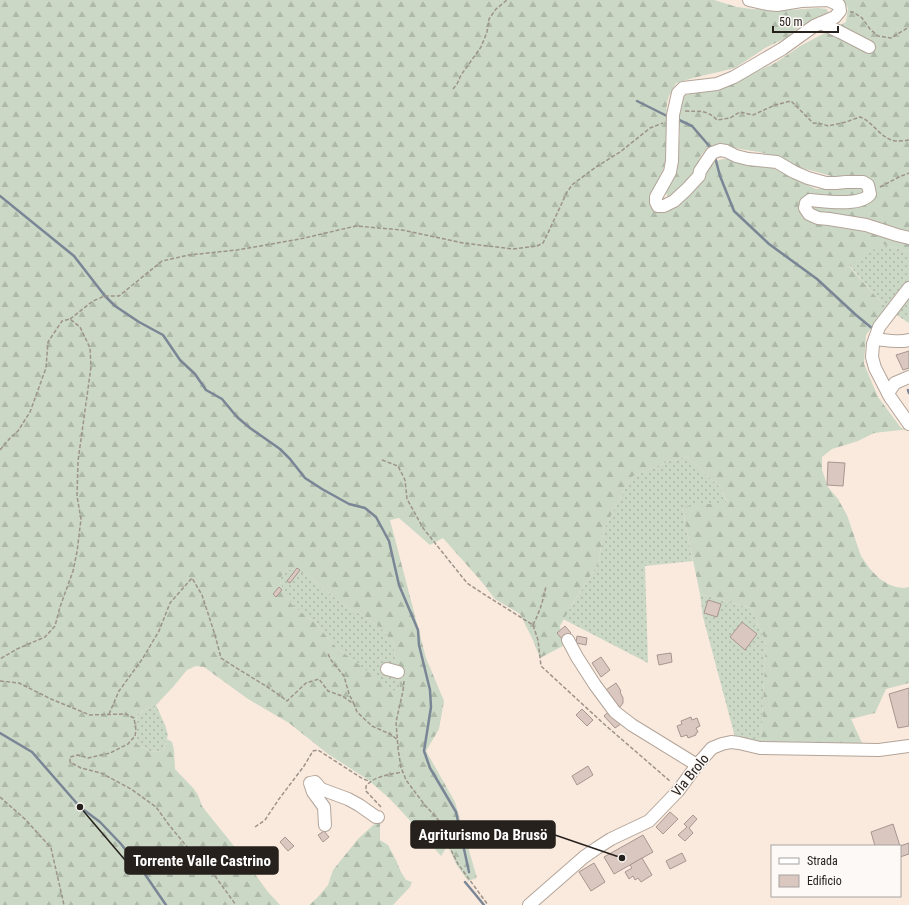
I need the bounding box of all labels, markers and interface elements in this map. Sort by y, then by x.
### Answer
scale bar [773,8,838,34]
text: 50 m [779,15,803,29]
street label: Via Brolo [668,751,712,799]
callout: Agriturismo Da Brusö [411,821,555,848]
text: Agriturismo Da Brusö [419,826,547,844]
legend [771,845,901,897]
callout: Torrente Valle Castrino [125,847,278,874]
text: Torrente Valle Castrino [133,852,271,870]
text: Strada [807,854,838,868]
text: Edificio [807,874,842,888]

